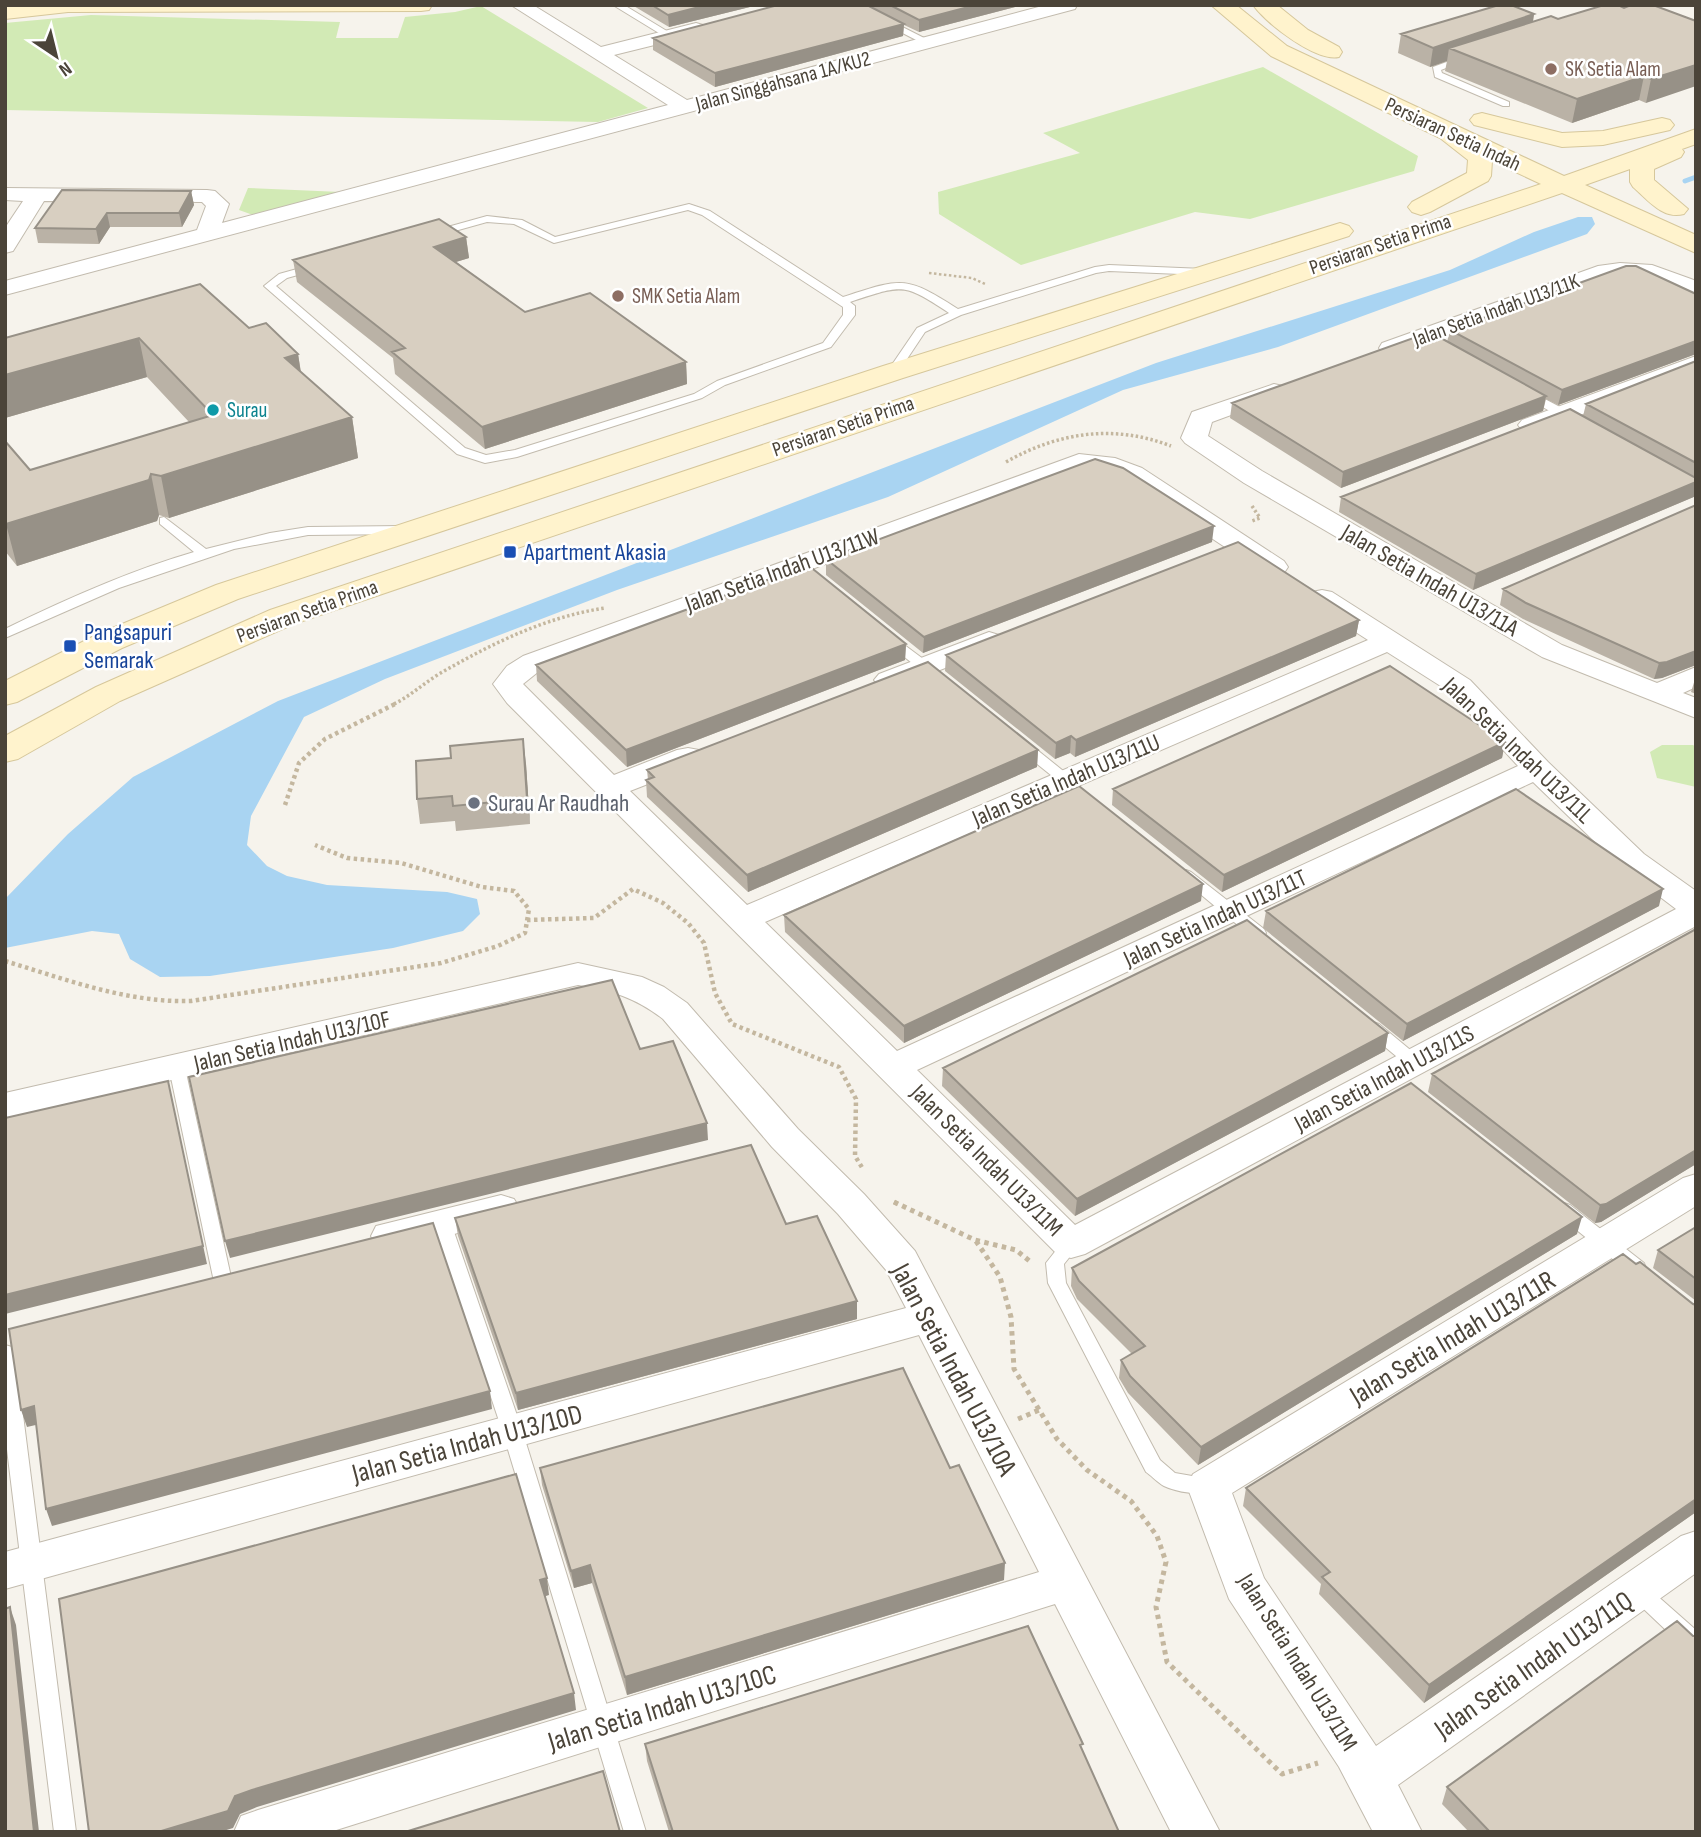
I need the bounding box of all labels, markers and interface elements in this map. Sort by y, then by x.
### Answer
north arrow [21,21,91,91]
street label: Jalan Singgahsana 1A/KU2 [692,46,873,117]
text: N [54,56,76,81]
place label: SK Setia Alam [1565,57,1661,82]
marker: SK Setia Alam [1543,61,1559,77]
street label: Persiaran Setia Indah [1381,92,1525,177]
street label: Persiaran Setia Prima [1306,209,1454,280]
street label: Jalan Setia Indah U13/11K [1409,269,1583,353]
place label: SMK Setia Alam [632,284,740,309]
marker: SMK Setia Alam [610,288,626,304]
street label: Persiaran Setia Prima [769,391,917,462]
place label: Surau [227,398,267,423]
marker: Surau [205,402,221,418]
street label: Jalan Setia Indah U13/11A [1335,517,1524,643]
street label: Jalan Setia Indah U13/11W [680,522,884,619]
place label: Apartment Akasia [523,538,666,567]
marker: Apartment Akasia [502,544,518,560]
street label: Persiaran Setia Prima [233,574,381,649]
place label: Pangsapuri Semarak [84,618,172,675]
marker: Pangsapuri Semarak [62,638,78,654]
street label: Jalan Setia Indah U13/11L [1436,670,1599,830]
street label: Jalan Setia Indah U13/11U [967,728,1164,833]
place label: Surau Ar Raudhah [488,789,629,818]
marker: Surau Ar Raudhah [466,795,482,811]
street label: Jalan Setia Indah U13/11T [1118,863,1312,974]
street label: Jalan Setia Indah U13/10F [190,1005,393,1078]
street label: Jalan Setia Indah U13/11S [1288,1019,1479,1139]
street label: Jalan Setia Indah U13/11M [904,1077,1069,1243]
street label: Jalan Setia Indah U13/10A [883,1257,1024,1482]
street label: Jalan Setia Indah U13/11R [1343,1264,1562,1413]
street label: Jalan Setia Indah U13/10D [348,1398,586,1491]
street label: Jalan Setia Indah U13/11M [1231,1567,1364,1756]
street label: Jalan Setia Indah U13/11Q [1428,1584,1639,1747]
street label: Jalan Setia Indah U13/10C [543,1658,781,1759]

